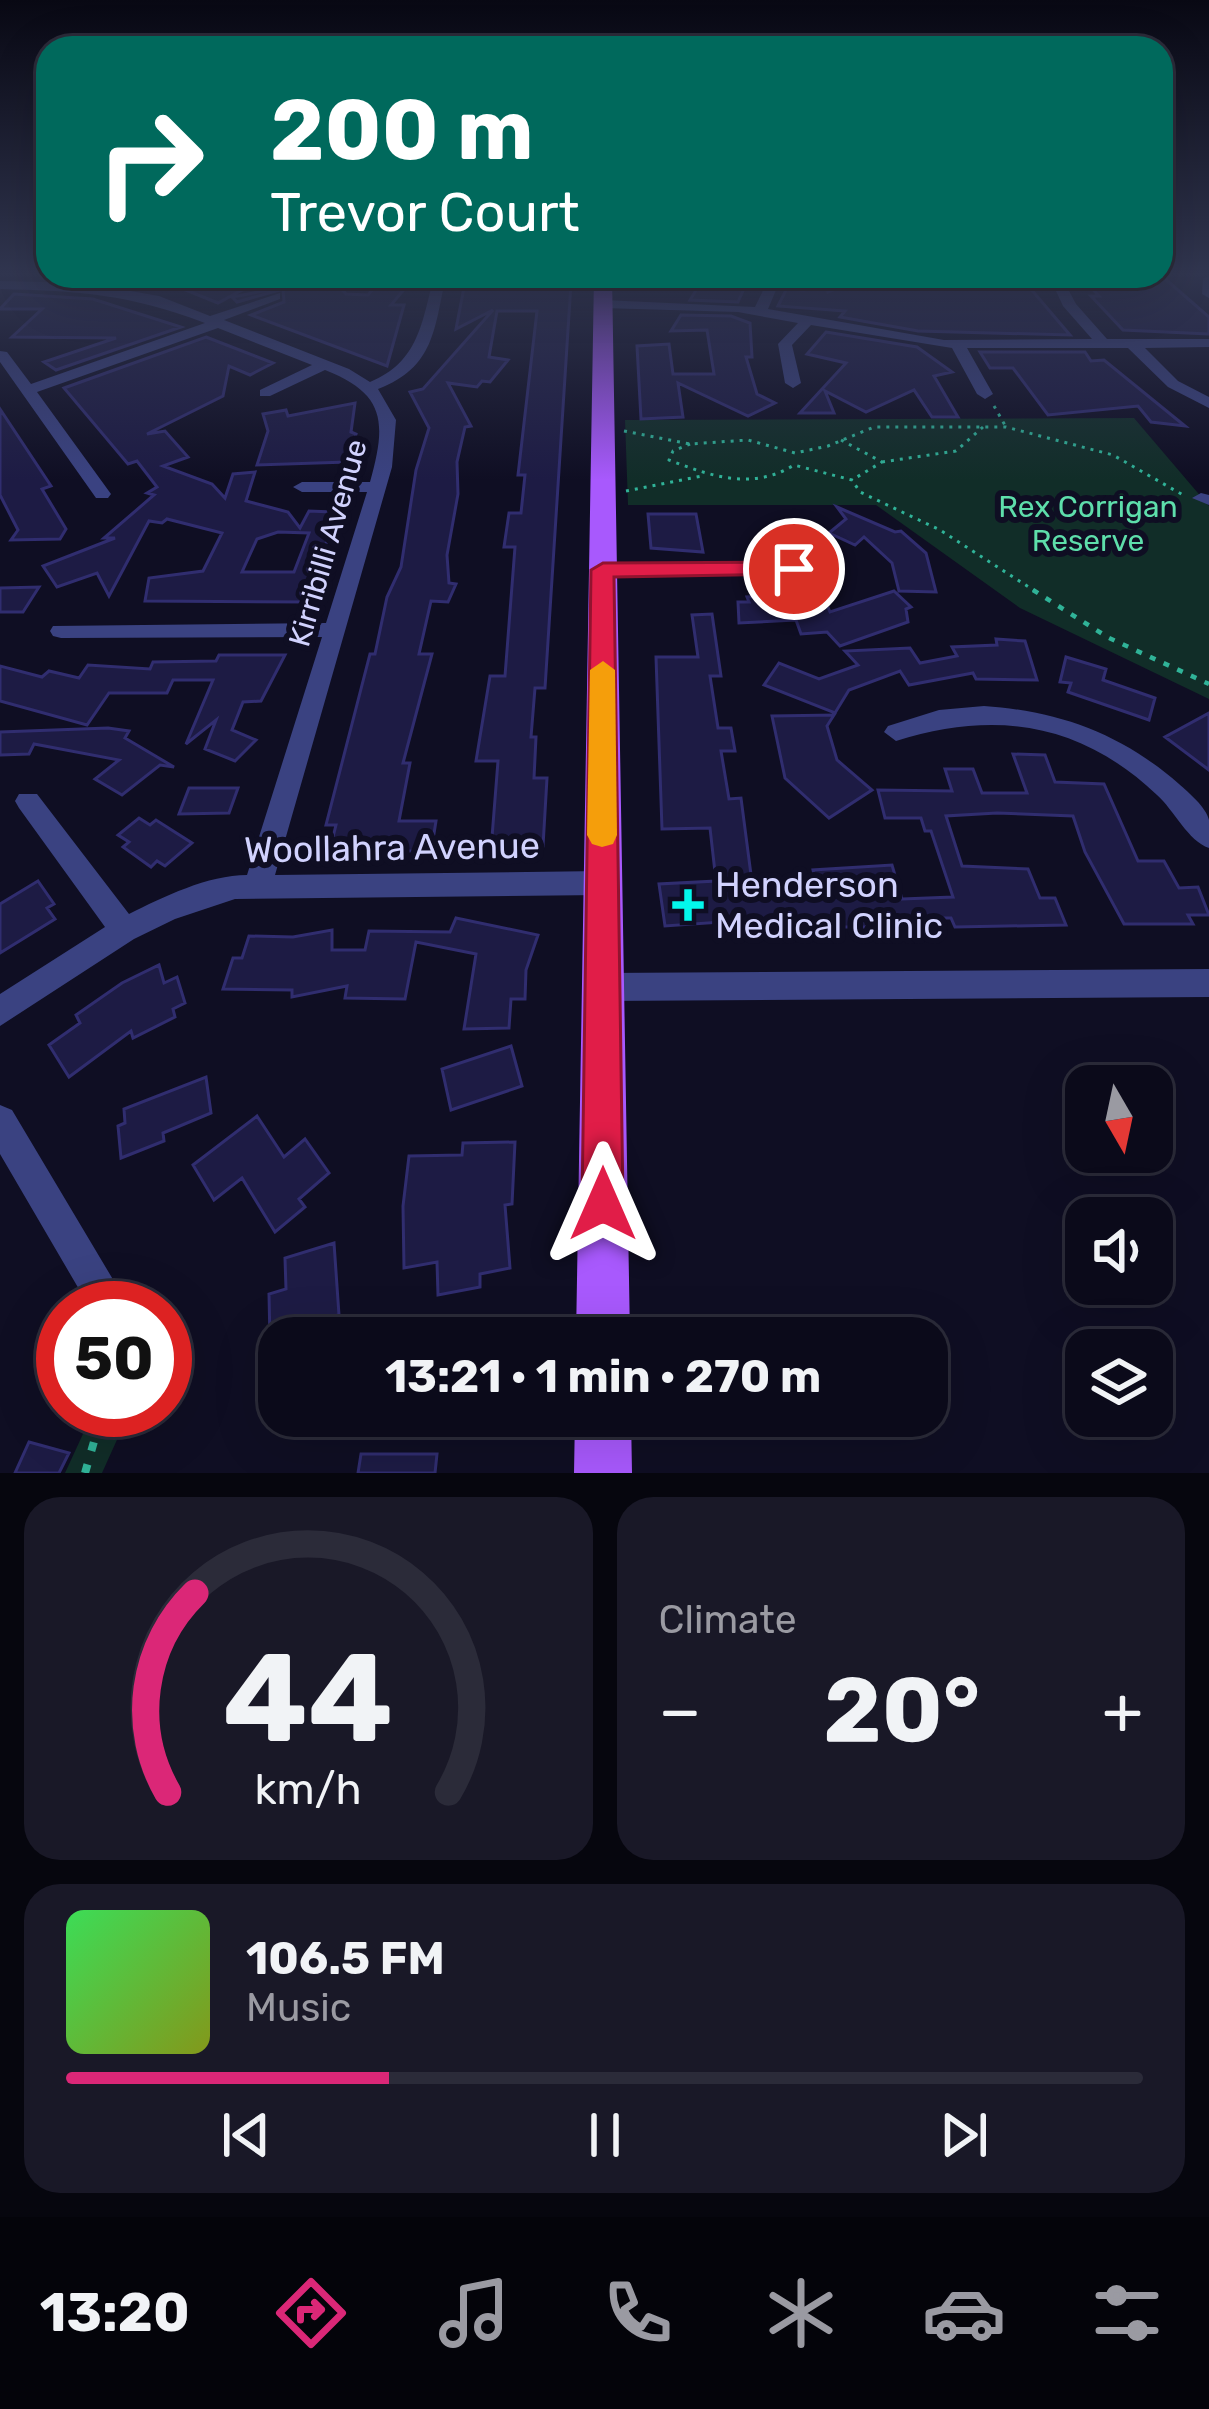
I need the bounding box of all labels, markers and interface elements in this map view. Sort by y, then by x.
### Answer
text: 200 m [270,80,534,180]
icon: right [72,84,228,240]
text: Trevor Court [270,181,580,245]
street label: Kirribilli Avenue [281,435,375,651]
park label: Rex Corrigan Reserve [998,489,1178,559]
pin [743,518,845,620]
icon: arrive [761,536,827,602]
street label: Woollahra Avenue [244,823,540,872]
place label: Henderson Medical Clinic [715,863,943,947]
marker: Henderson Medical Clinic [672,889,704,921]
north arrow [1065,1065,1173,1173]
map controls [1065,1065,1173,1437]
position arrow [540,1141,666,1267]
button: sound [1065,1197,1173,1305]
speed limit sign: 50 [36,1281,192,1437]
button: layers [1065,1329,1173,1437]
text: 13:21 · 1 min · 270 m [385,1350,821,1403]
text: Climate [659,1597,797,1643]
text: 44 [223,1624,393,1772]
text: 20° [823,1657,980,1764]
text: − [659,1671,701,1750]
text: + [1102,1671,1143,1750]
text: km/h [255,1763,362,1814]
text: 106.5 FM [246,1932,445,1985]
text: Music [246,1985,351,2031]
icon: previous [213,2102,279,2168]
icon: pause [572,2102,638,2168]
icon: next [931,2102,997,2168]
icon: directions [269,2271,353,2355]
icon: music [432,2271,516,2355]
icon: phone [596,2271,680,2355]
icon: climate [759,2271,843,2355]
icon: car [922,2271,1006,2355]
icon: filters [1085,2271,1169,2355]
text: 13:20 [40,2281,190,2345]

